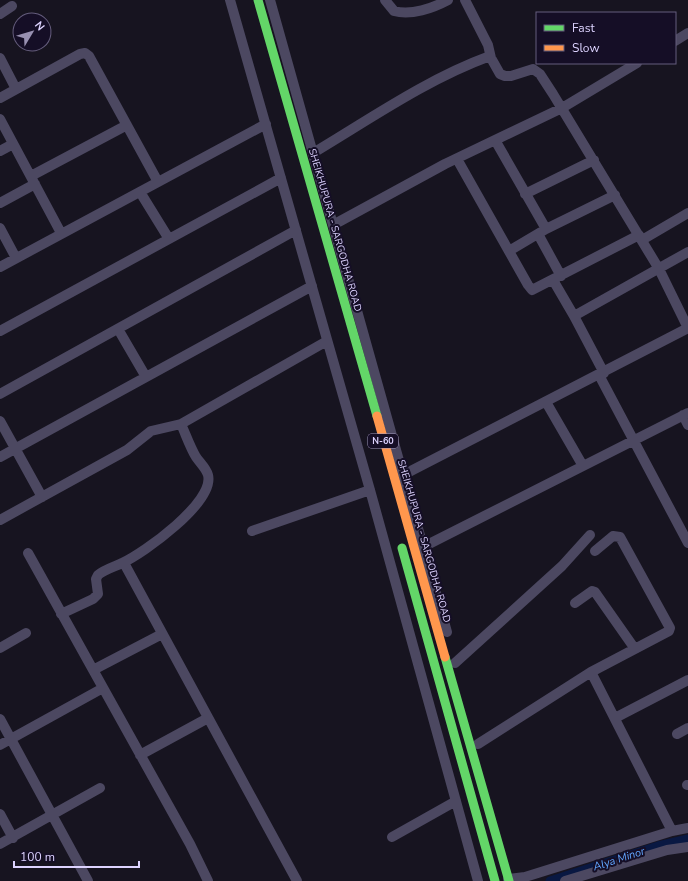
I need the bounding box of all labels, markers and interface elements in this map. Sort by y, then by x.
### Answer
north arrow [12,12,52,52]
legend [536,12,676,64]
text: N [31,18,48,34]
text: Fast [572,20,595,36]
text: Slow [572,40,600,56]
street label: SHEIKHUPURA - SARGODHA ROAD [305,147,365,313]
road number: N-60 [368,434,398,448]
street label: SHEIKHUPURA - SARGODHA ROAD [394,458,454,624]
scale bar [14,843,139,869]
water label: Alya Minor [590,843,648,875]
text: 100 m [20,849,55,865]

